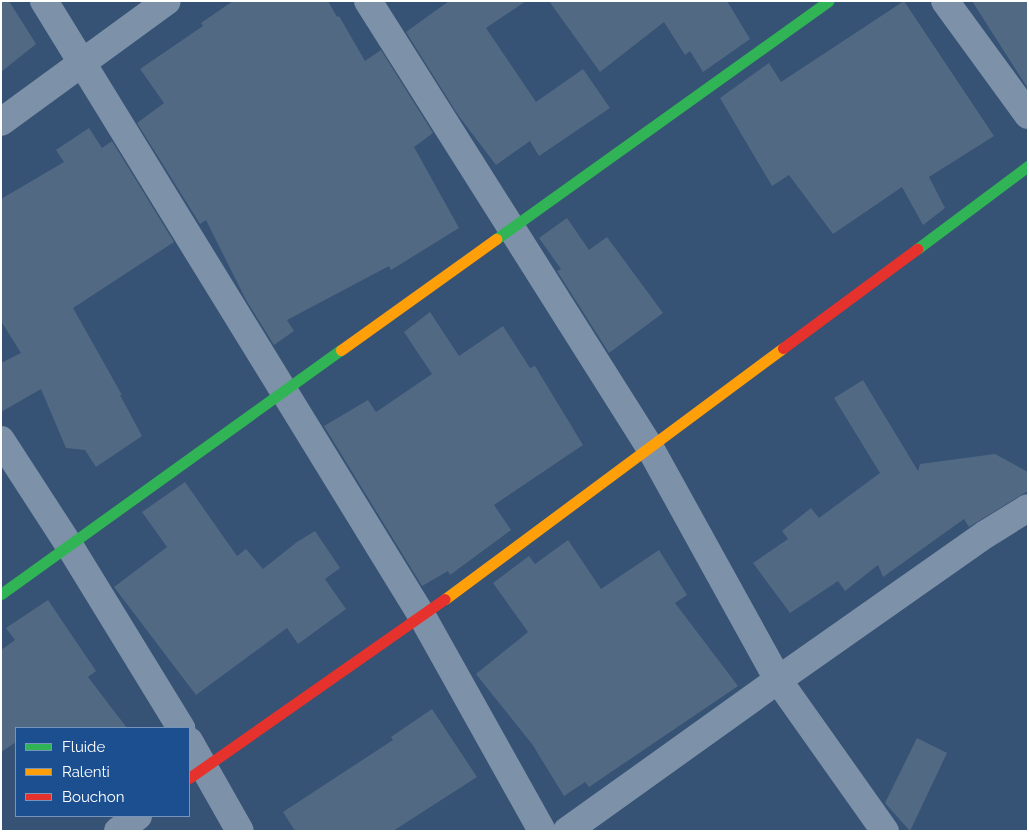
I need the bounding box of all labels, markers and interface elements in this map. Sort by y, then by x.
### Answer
legend [15,727,190,817]
text: Fluide [62,738,105,756]
text: Ralenti [62,763,110,781]
text: Bouchon [62,788,124,806]

